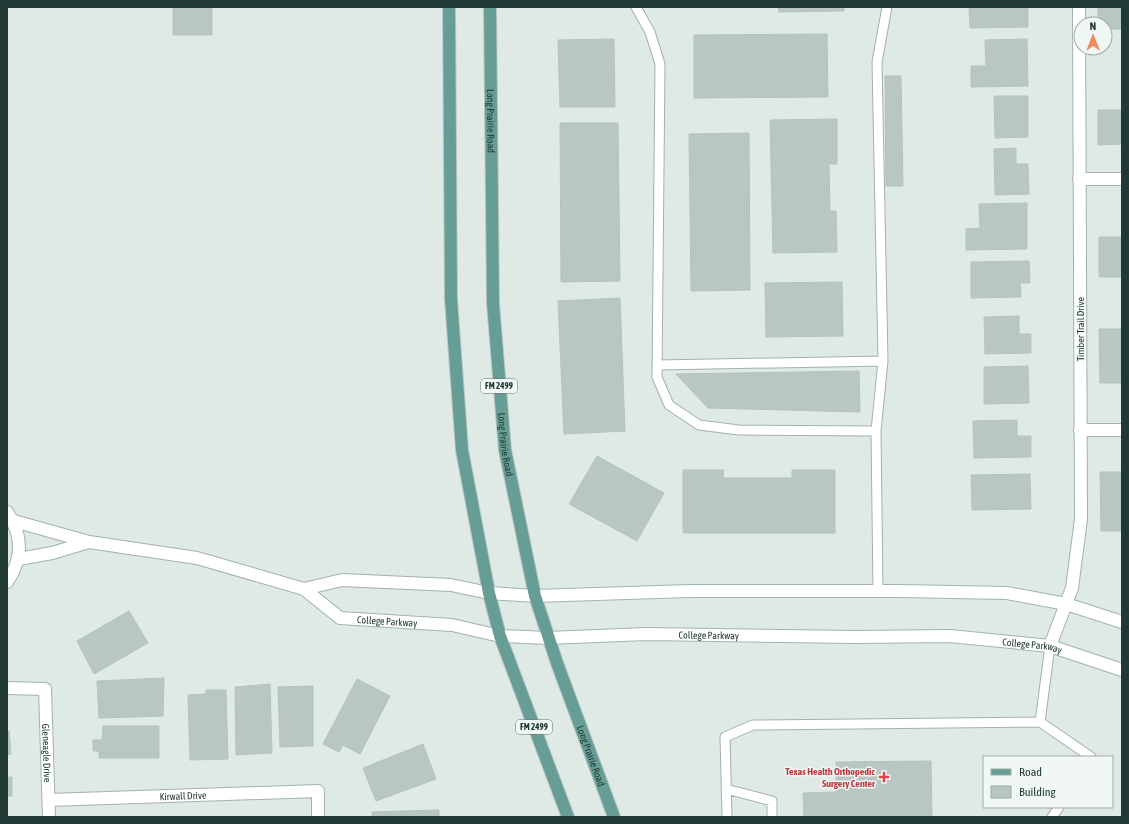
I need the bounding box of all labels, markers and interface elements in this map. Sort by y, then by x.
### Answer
north arrow [1073,16,1113,56]
text: N [1089,20,1096,32]
street label: Long Prairie Road [485,89,496,153]
street label: Timber Trail Drive [1075,296,1086,361]
road number: FM 2499 [481,379,517,393]
street label: Long Prairie Road [496,412,515,477]
street label: College Parkway [357,614,418,629]
street label: College Parkway [679,629,739,641]
street label: College Parkway [1002,636,1063,656]
road number: FM 2499 [516,720,552,734]
street label: Gleneagle Drive [40,723,53,783]
street label: Long Prairie Road [575,724,607,788]
legend [983,756,1113,808]
text: Road [1019,765,1042,779]
place label: Texas Health Orthopedic Surgery Center [785,766,876,789]
marker: Texas Health Orthopedic Surgery Center [878,771,890,783]
text: Building [1019,785,1057,799]
street label: Kirwall Drive [159,790,207,802]

